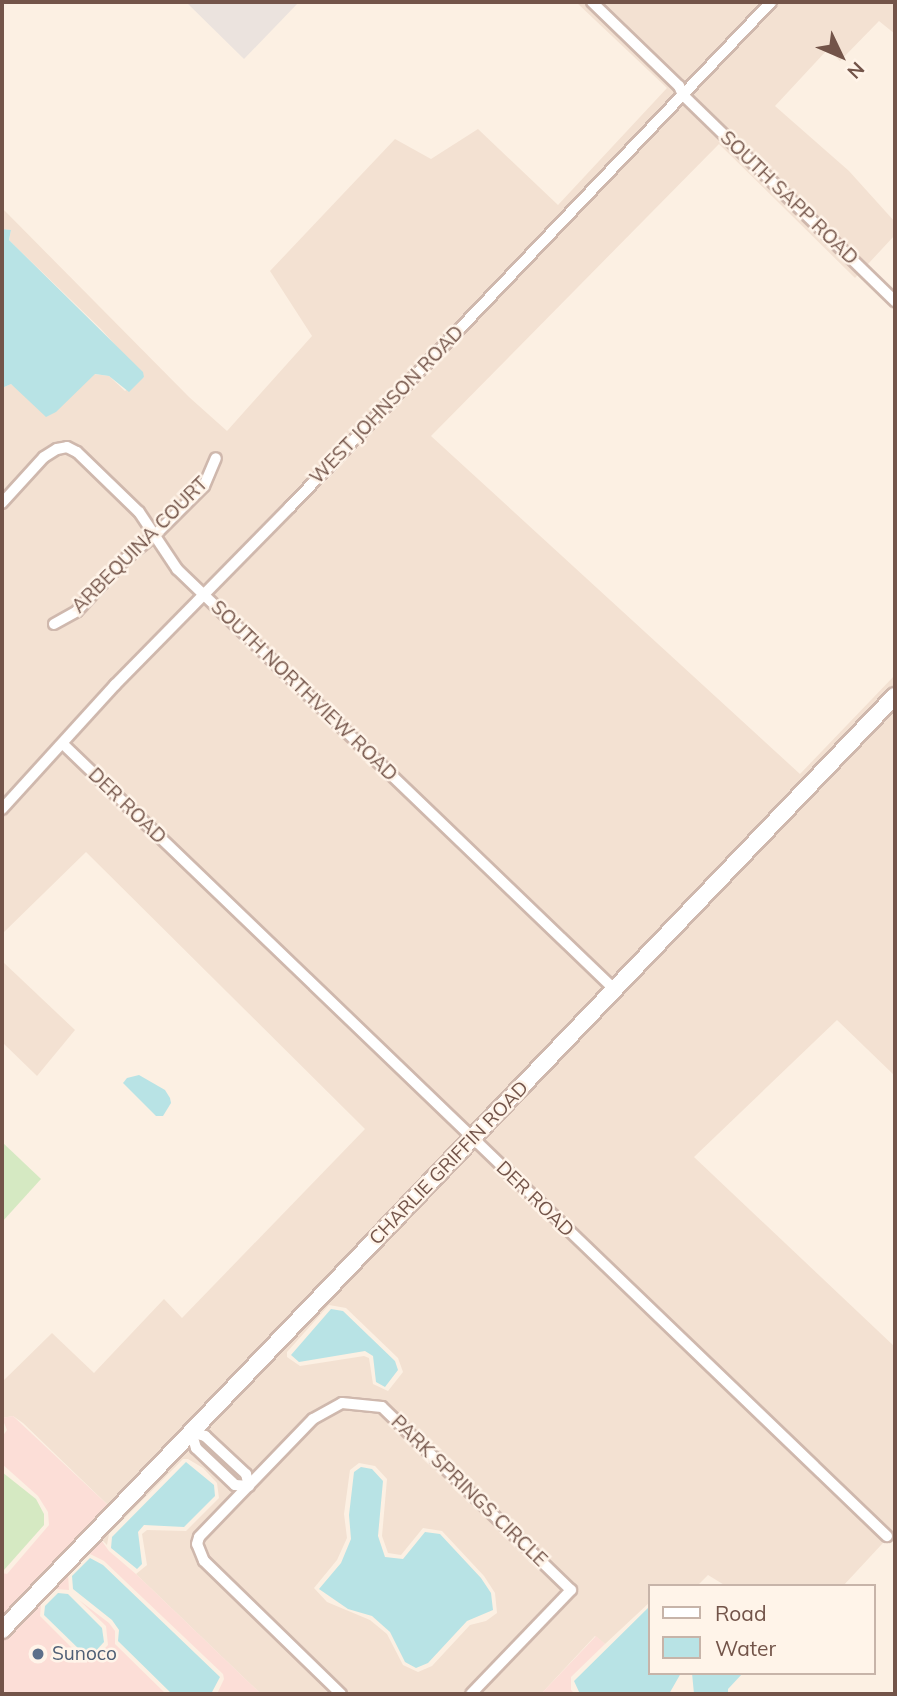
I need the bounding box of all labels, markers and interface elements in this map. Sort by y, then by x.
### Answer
north arrow [806,21,876,91]
text: N [842,57,870,84]
street label: SOUTH SAPP ROAD [715,126,863,270]
street label: WEST JOHNSON ROAD [305,321,469,489]
street label: ARBEQUINA COURT [67,472,213,618]
street label: SOUTH NORTHVIEW ROAD [206,596,402,786]
street label: DER ROAD [83,763,171,849]
street label: CHARLIE GRIFFIN ROAD [365,1076,533,1250]
street label: DER ROAD [491,1156,579,1242]
street label: PARK SPRINGS CIRCLE [386,1411,552,1571]
legend [648,1584,876,1675]
text: Road [715,1600,766,1626]
text: Water [715,1635,776,1661]
place label: Sunoco [52,1643,117,1665]
marker: Sunoco [30,1646,46,1662]

